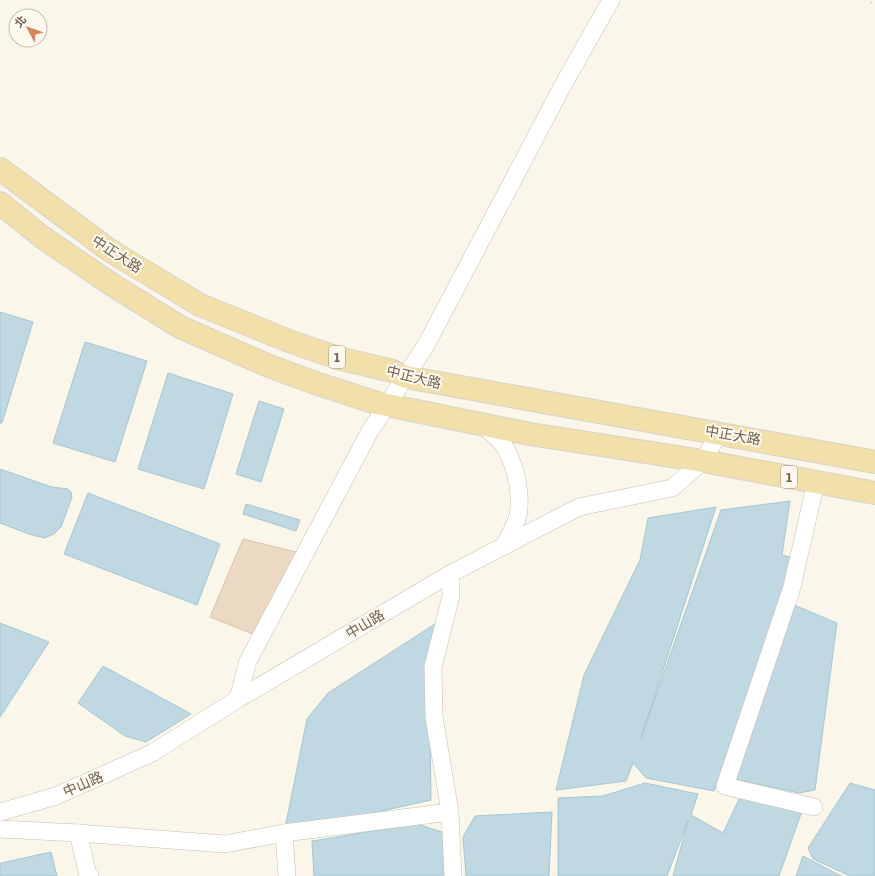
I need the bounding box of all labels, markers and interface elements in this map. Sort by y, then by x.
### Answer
north arrow [8,8,48,48]
text: 北 [12,13,29,30]
street label: 中正大路 [89,232,145,276]
road number: 1 [329,346,345,368]
street label: 中正大路 [385,362,443,392]
street label: 中正大路 [704,422,762,448]
road number: 1 [781,466,797,488]
street label: 中山路 [343,606,387,642]
street label: 中山路 [61,768,105,800]

